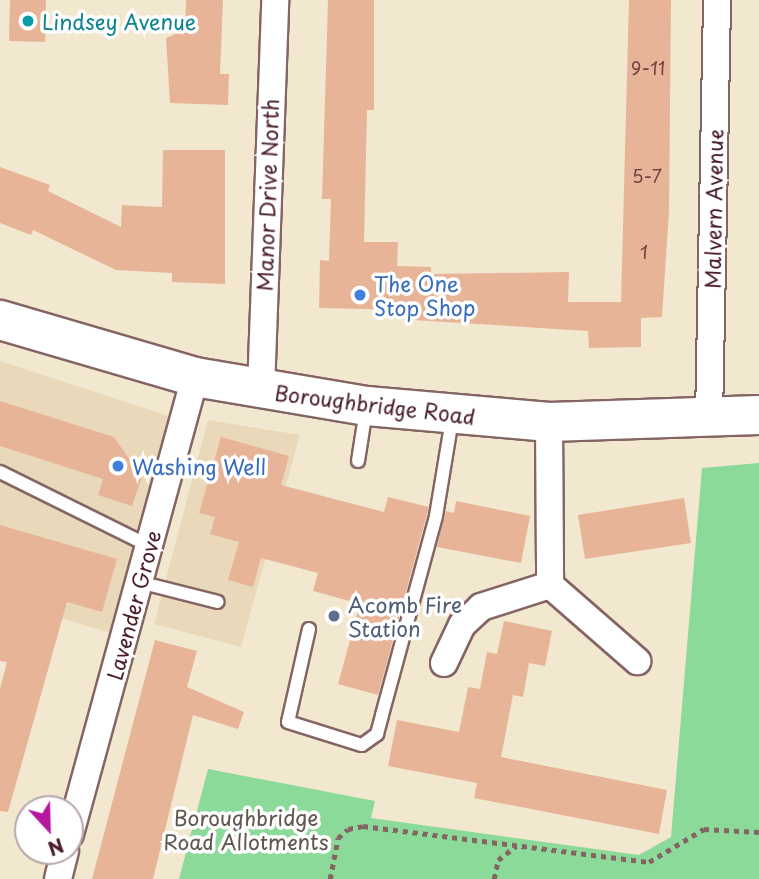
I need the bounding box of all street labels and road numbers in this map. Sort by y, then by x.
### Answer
street label: Manor Drive North [251,98,283,292]
street label: Malvern Avenue [699,128,727,290]
street label: Boroughbridge Road [273,379,477,429]
street label: Lavender Grove [101,526,165,684]

